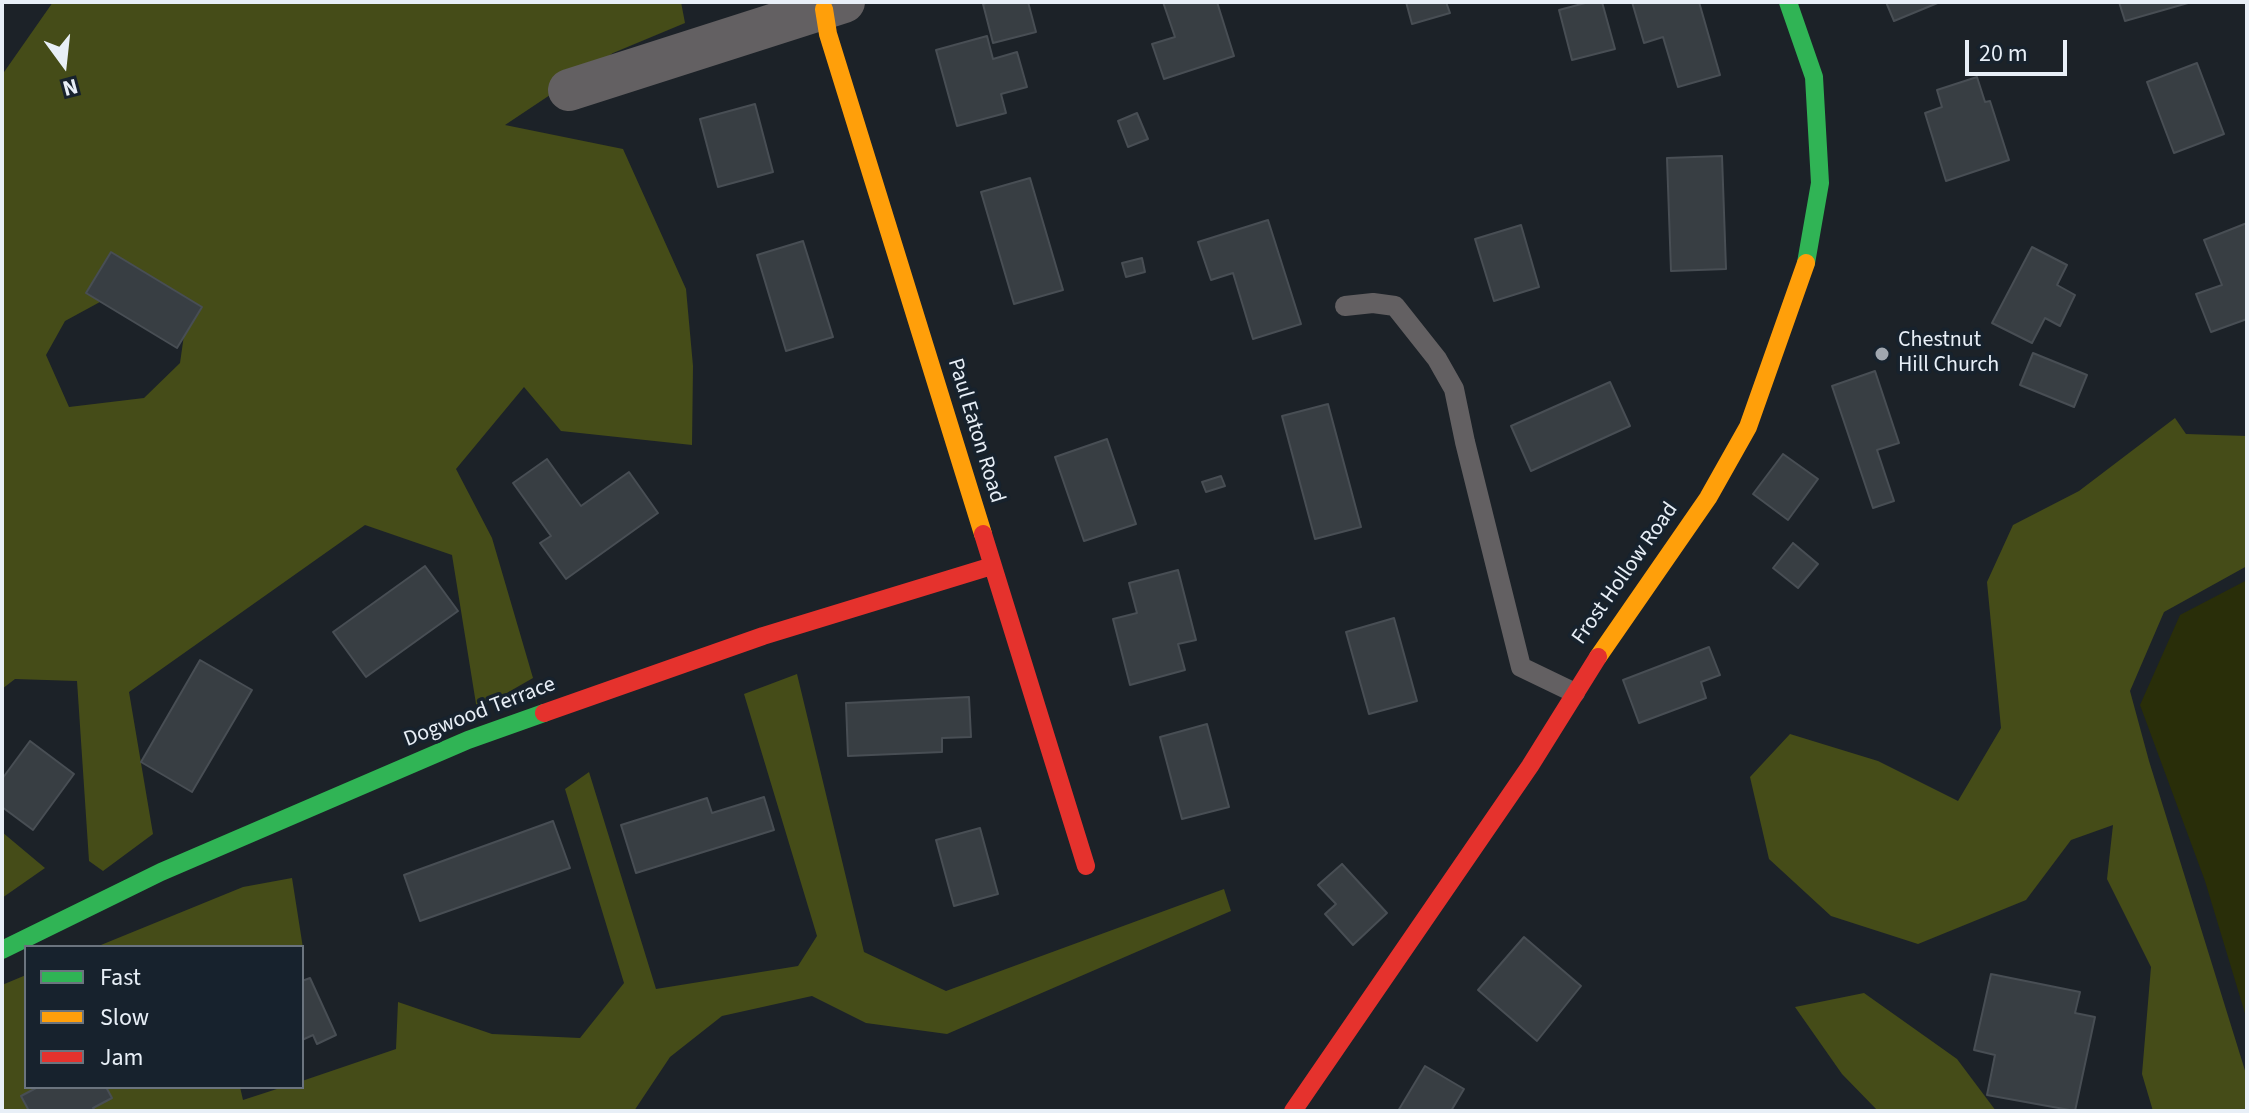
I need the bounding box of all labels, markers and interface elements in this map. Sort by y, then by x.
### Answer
north arrow [24,24,104,104]
scale bar [1969,24,2071,74]
text: 20 m [1979,36,2028,71]
text: N [59,70,81,105]
place label: Chestnut Hill Church [1898,328,1999,380]
marker: Chestnut Hill Church [1873,345,1891,363]
street label: Paul Eaton Road [940,356,1010,506]
street label: Frost Hollow Road [1567,498,1685,650]
street label: Dogwood Terrace [400,672,560,754]
legend [24,945,304,1089]
text: Fast [100,960,141,995]
text: Slow [100,1000,149,1035]
text: Jam [100,1040,144,1075]

